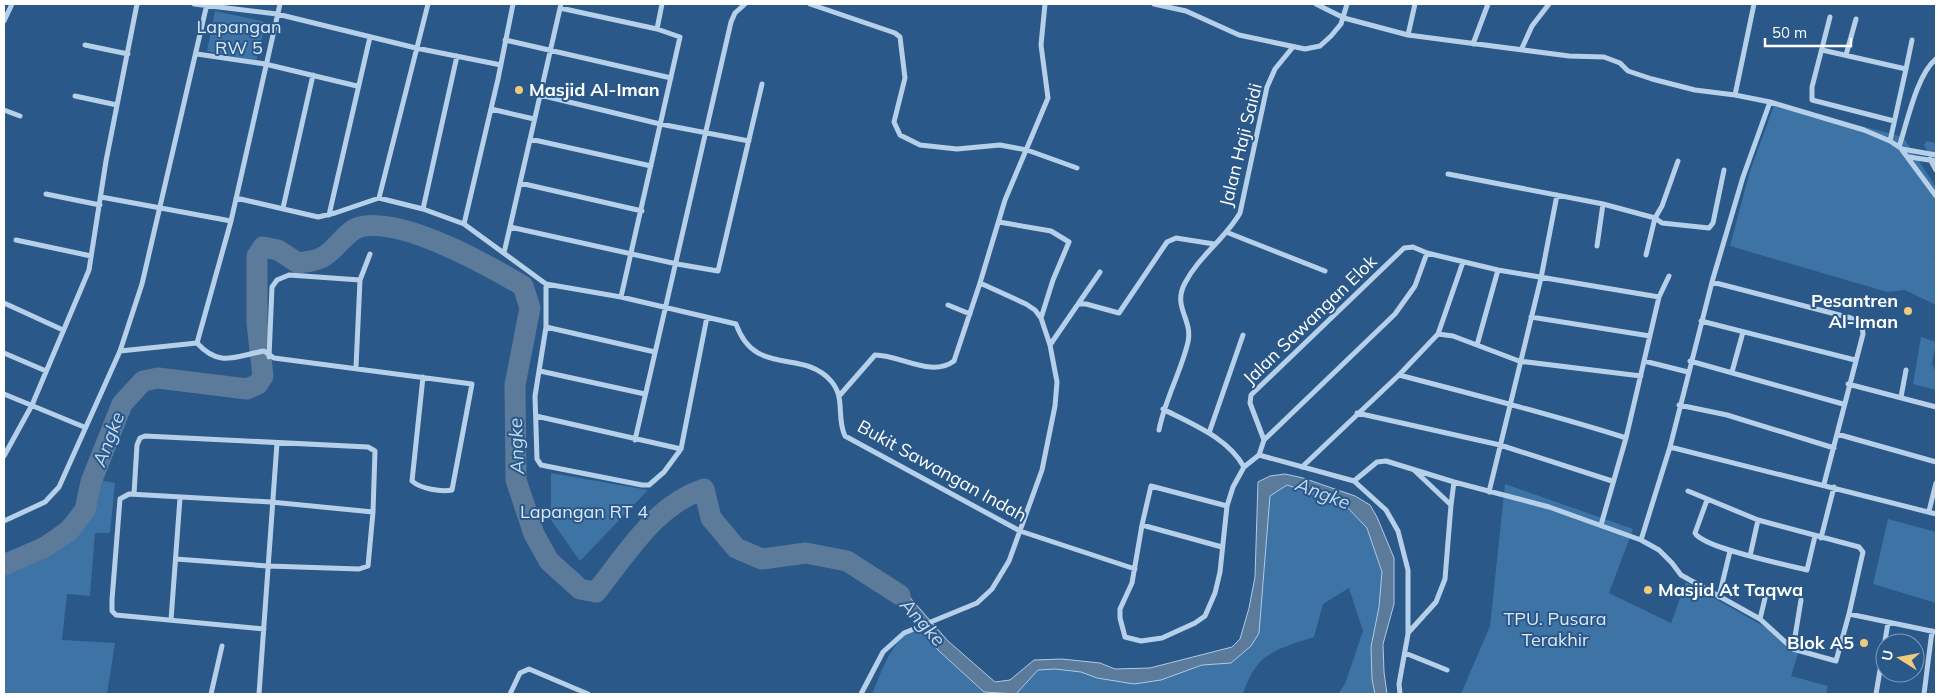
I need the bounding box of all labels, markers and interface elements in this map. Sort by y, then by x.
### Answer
park label: Lapangan RW 5 [197,15,281,59]
scale bar [1765,15,1851,47]
text: 50 m [1772,23,1807,42]
place label: Masjid Al-Iman [529,78,660,101]
street label: Jalan Haji Saidi [1214,81,1267,209]
marker: Masjid Al-Iman [513,84,525,96]
street label: Jalan Sawangan Elok [1238,249,1382,389]
place label: Pesantren Al-Iman [1811,289,1898,333]
marker: Pesantren Al-Iman [1902,305,1914,317]
water label: Angke [86,408,129,471]
street label: Bukit Sawangan Indah [854,414,1031,527]
water label: Angke [503,417,529,476]
water label: Angke [1291,471,1354,514]
park label: Lapangan RT 4 [520,500,648,523]
place label: Masjid At Taqwa [1658,578,1803,601]
marker: Masjid At Taqwa [1642,584,1654,596]
water label: Angke [895,592,951,651]
park label: TPU. Pusara Terakhir [1503,607,1607,651]
place label: Blok A5 [1787,631,1854,654]
north arrow [1875,633,1925,683]
marker: Blok A5 [1858,637,1870,649]
text: U [1877,649,1897,662]

